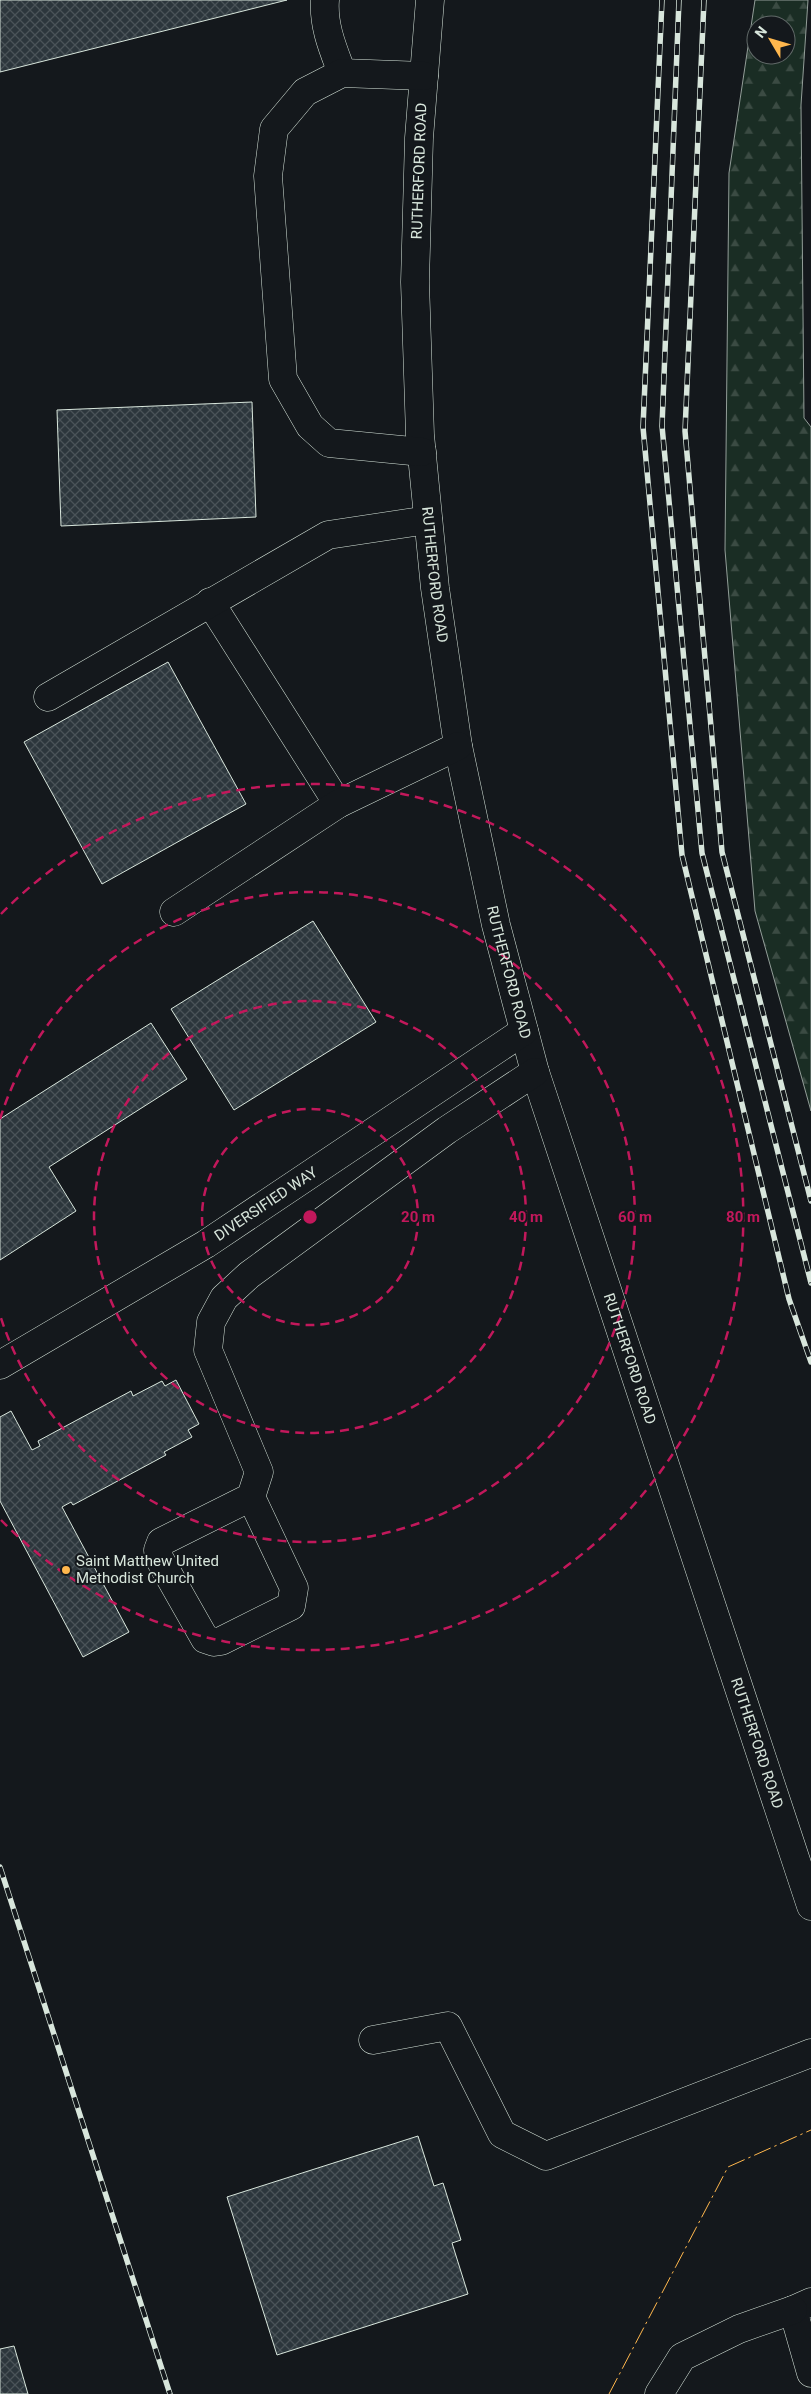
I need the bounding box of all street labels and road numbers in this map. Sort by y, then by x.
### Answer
street label: RUTHERFORD ROAD [408,102,430,240]
street label: RUTHERFORD ROAD [418,506,452,644]
street label: RUTHERFORD ROAD [483,904,535,1041]
street label: DIVERSIFIED WAY [211,1163,321,1245]
street label: RUTHERFORD ROAD [600,1291,660,1426]
street label: RUTHERFORD ROAD [727,1675,787,1811]

